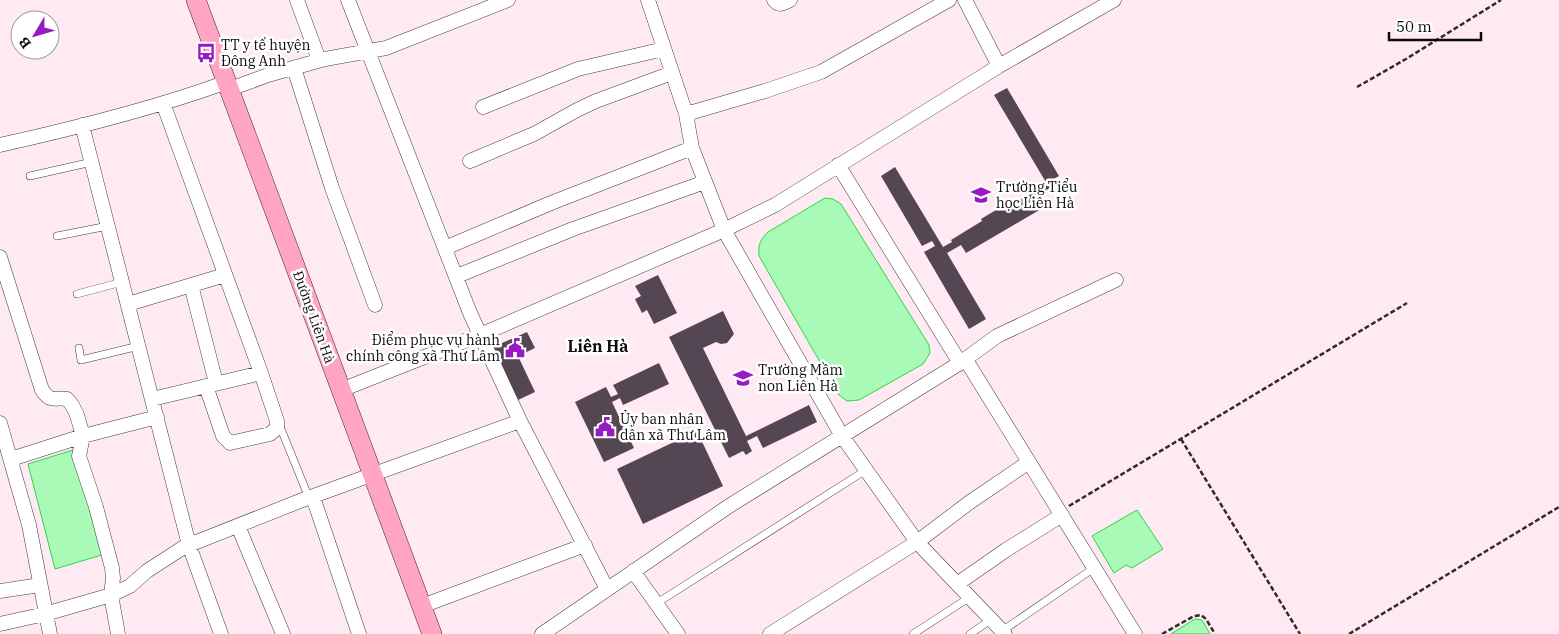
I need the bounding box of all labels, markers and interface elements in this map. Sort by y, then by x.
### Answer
north arrow [10,10,60,60]
scale bar [1389,10,1482,42]
text: 50 m [1396,17,1432,36]
text: B [15,33,35,52]
place label: TT y tế huyện Đông Anh [221,36,310,70]
bus stop icon: TT y tế huyện Đông Anh [195,42,217,64]
place label: Trường Tiểu học Liên Hà [996,178,1078,212]
school or university icon: Trường Tiểu học Liên Hà [970,184,992,206]
street label: Đường Liên Hà [289,268,339,366]
place label: Điểm phục vụ hành chính công xã Thư Lâm [346,331,500,365]
district label: Liên Hà [568,336,628,356]
public building icon: Điểm phục vụ hành chính công xã Thư Lâm [504,337,526,359]
place label: Trường Mầm non Liên Hà [758,361,843,395]
school or university icon: Trường Mầm non Liên Hà [732,367,754,389]
place label: Ủy ban nhân dân xã Thư Lâm [620,410,726,444]
public building icon: Ủy ban nhân dân xã Thư Lâm [594,416,616,438]

